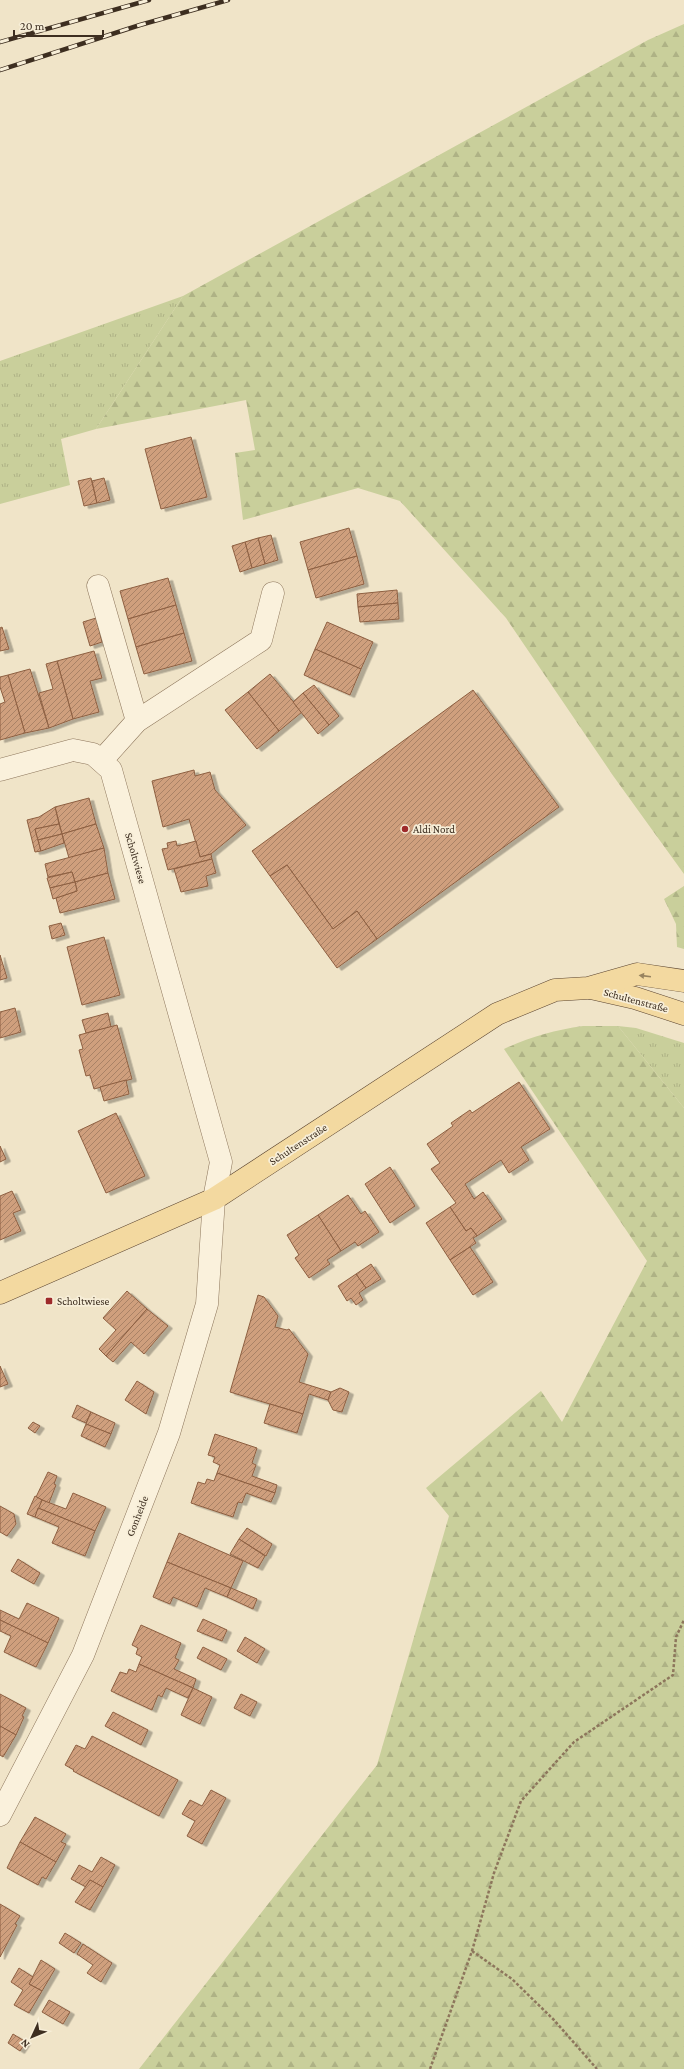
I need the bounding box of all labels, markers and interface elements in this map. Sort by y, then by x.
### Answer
scale bar [14,12,103,38]
text: 20 m [20,19,45,33]
place label: Aldi Nord [413,823,455,835]
marker: Aldi Nord [400,824,410,834]
street label: Scholtwiese [123,831,149,885]
one-way arrow [639,972,652,979]
street label: Schultenstraße [602,986,670,1014]
street label: Schultenstraße [267,1121,329,1167]
place label: Scholtwiese [57,1295,110,1307]
marker: Scholtwiese [44,1296,54,1306]
street label: Gonheide [124,1494,150,1538]
north arrow [12,2017,52,2057]
text: N [18,2037,32,2051]

